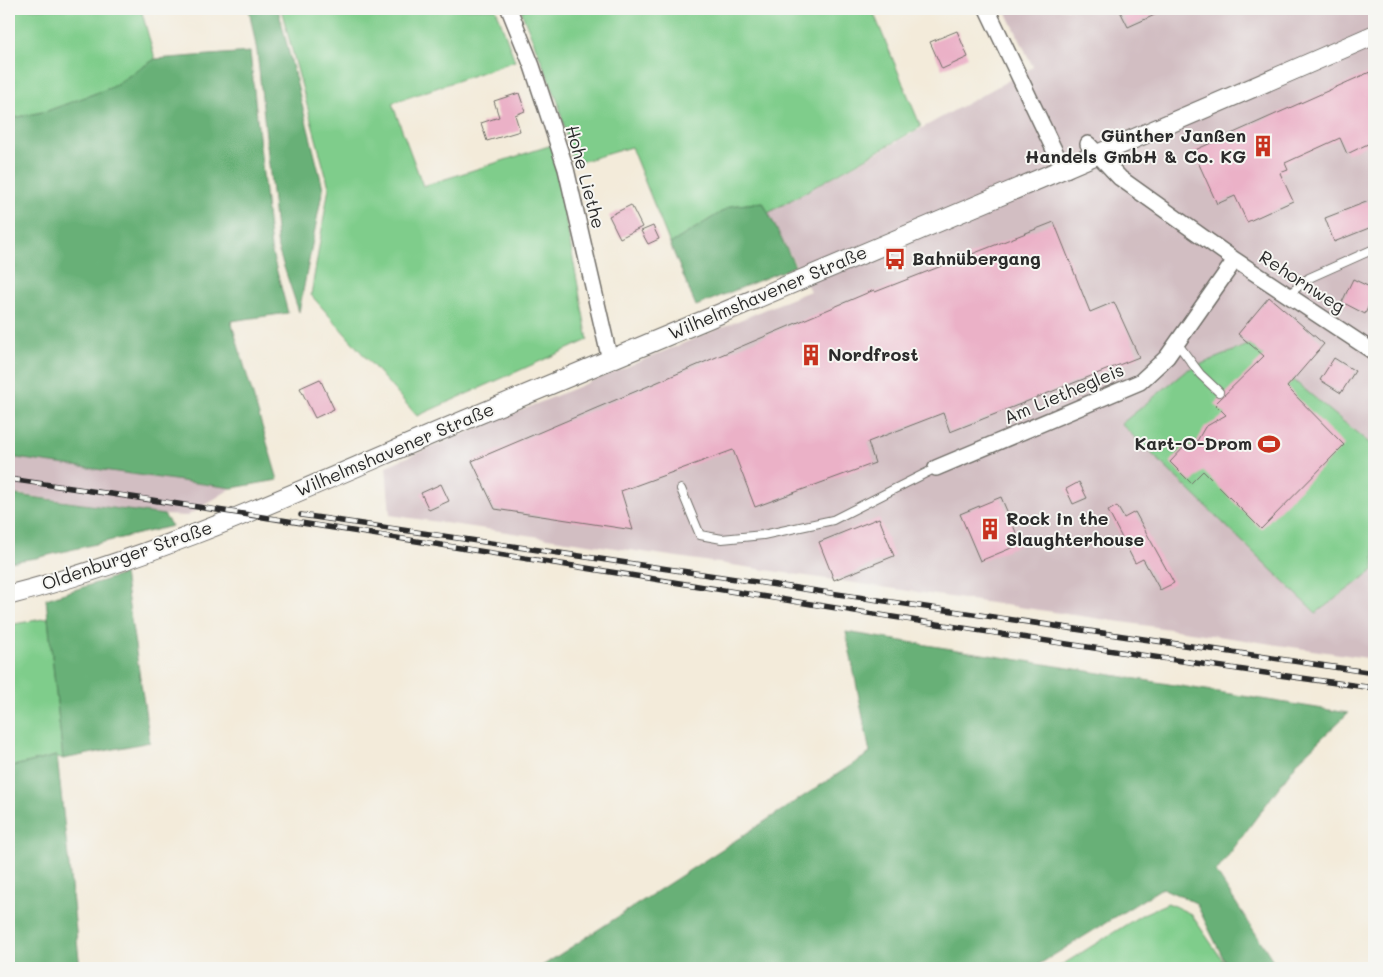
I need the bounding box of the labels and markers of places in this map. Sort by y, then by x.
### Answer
place label: Günther Janßen Handels GmbH & Co. KG [1025,123,1246,168]
building icon: Günther Janßen Handels GmbH & Co. KG [1250,133,1276,159]
bus stop icon: Bahnübergang [882,246,908,272]
place label: Bahnübergang [912,246,1041,270]
building icon: Nordfrost [798,342,824,368]
place label: Nordfrost [828,342,918,366]
place label: Kart-O-Drom [1134,431,1252,455]
sports icon: Kart-O-Drom [1256,431,1282,457]
place label: Rock in the Slaughterhouse [1006,506,1145,551]
building icon: Rock in the Slaughterhouse [977,516,1003,542]

